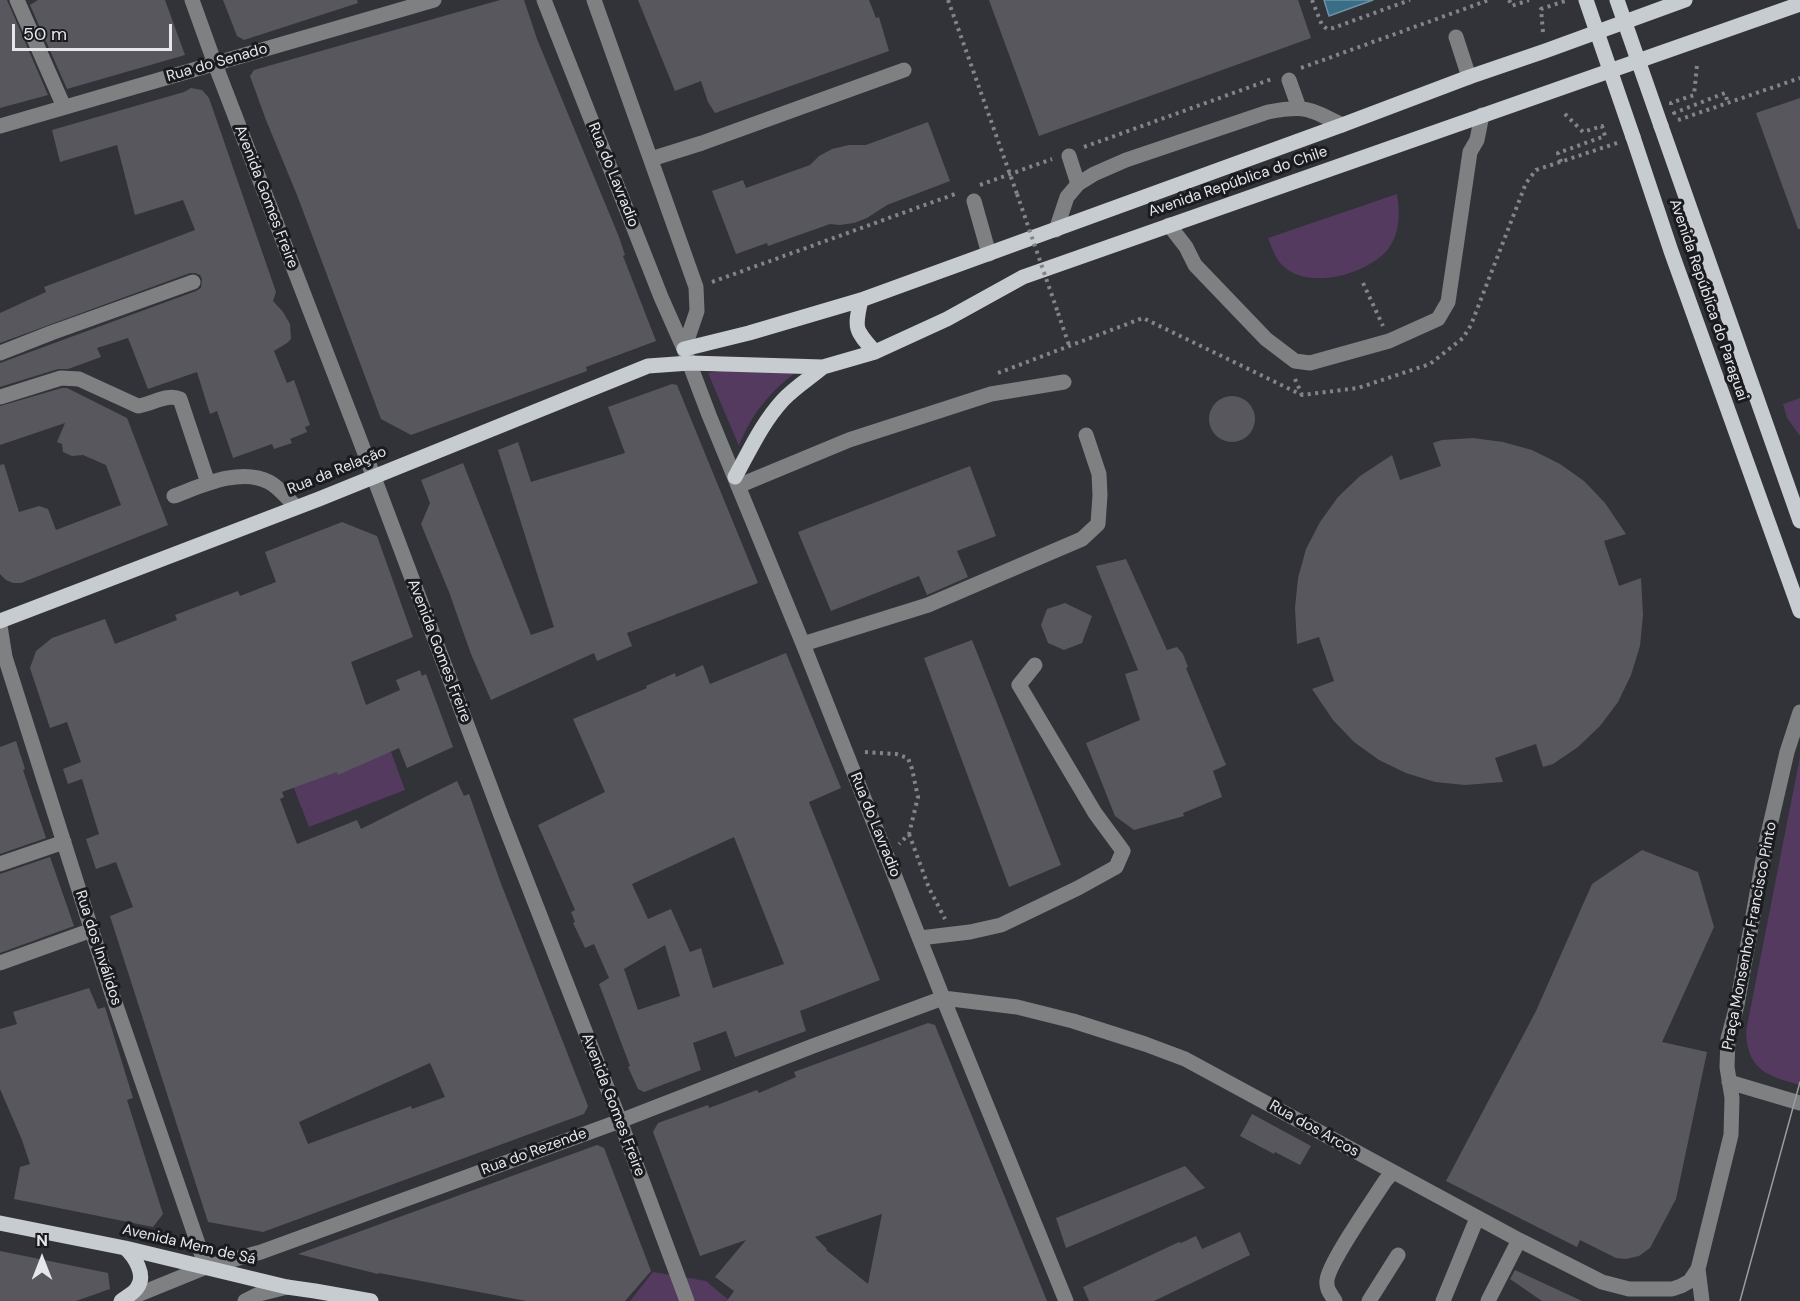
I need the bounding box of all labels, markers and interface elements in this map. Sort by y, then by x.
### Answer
scale bar [15,12,176,50]
text: 50 m [23,22,67,46]
street label: Rua do Senado [164,40,270,86]
street label: Rua do Lavradio [584,120,642,230]
street label: Avenida Gomes Freire [230,123,302,271]
street label: Avenida República do Chile [1146,143,1330,221]
street label: Avenida República do Paraguai [1665,197,1751,403]
street label: Rua da Relação [285,443,389,499]
street label: Avenida Gomes Freire [403,577,475,725]
street label: Rua do Lavradio [846,770,904,880]
street label: Praça Monsenhor Francisco Pinto [1719,820,1781,1052]
street label: Rua dos Inválidos [71,888,125,1008]
street label: Avenida Gomes Freire [577,1031,649,1179]
street label: Rua dos Arcos [1266,1097,1362,1161]
street label: Rua do Rezende [479,1125,589,1179]
street label: Avenida Mem de Sá [121,1221,257,1269]
north arrow [12,1229,72,1289]
text: N [36,1230,48,1251]

